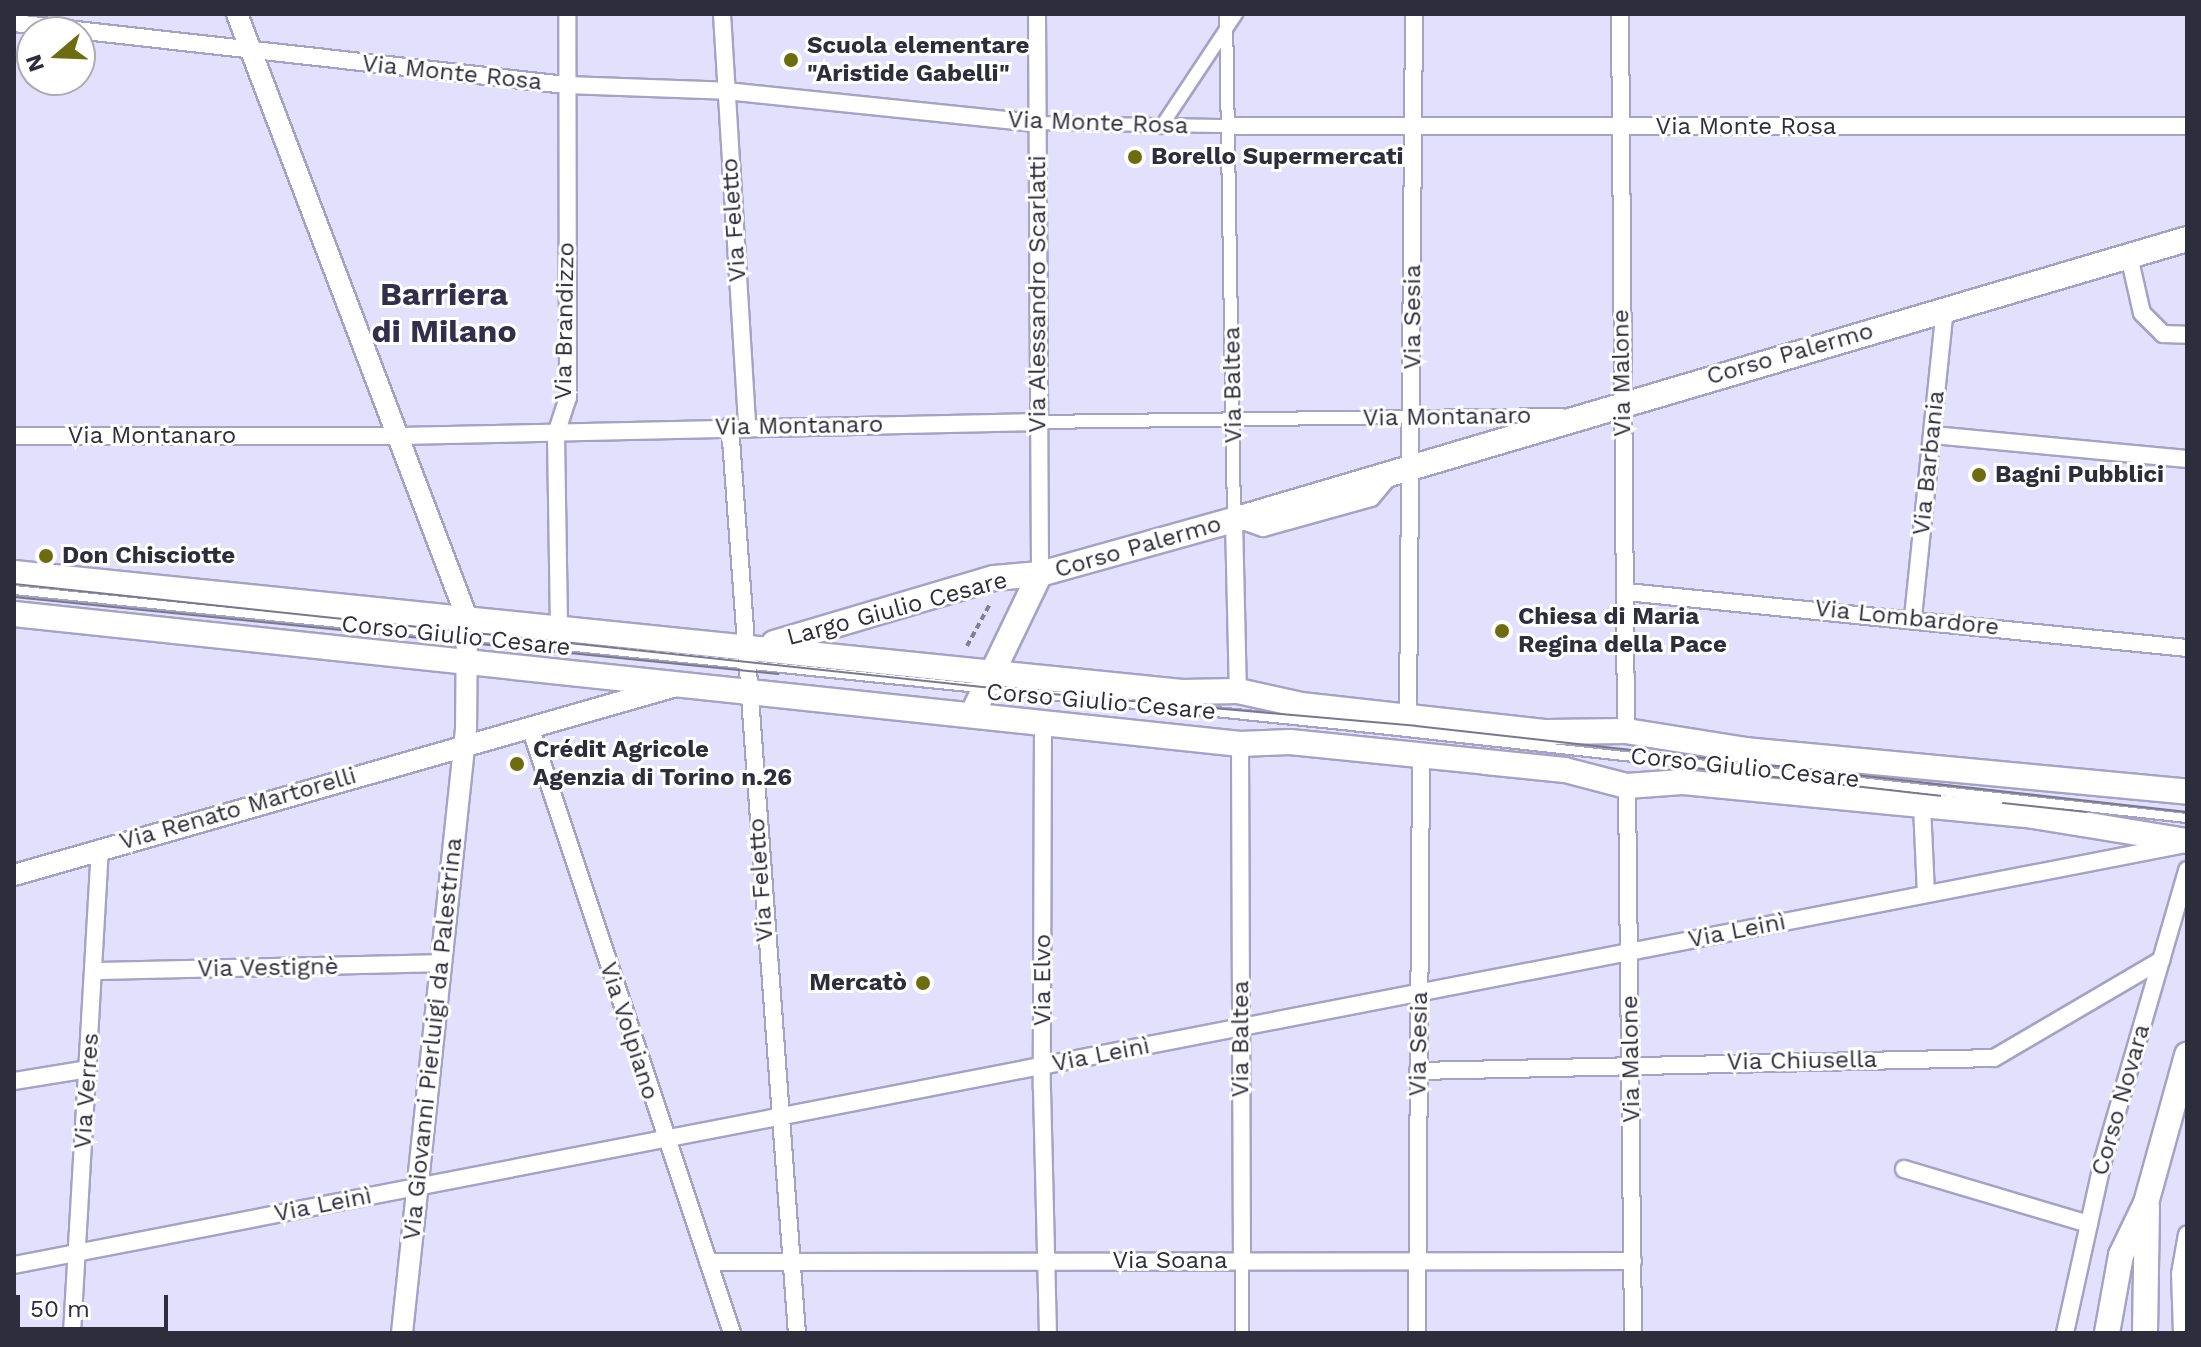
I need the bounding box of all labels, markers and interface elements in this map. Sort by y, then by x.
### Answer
north arrow [16,16,96,96]
place label: Scuola elementare "Aristide Gabelli" [807,32,1030,88]
street label: Via Monte Rosa [360,49,544,97]
marker: Scuola elementare "Aristide Gabelli" [782,51,800,69]
text: N [20,52,49,75]
street label: Via Monte Rosa [1007,105,1189,141]
street label: Via Monte Rosa [1655,113,1837,141]
place label: Borello Supermercati [1151,143,1403,171]
marker: Borello Supermercati [1126,148,1144,166]
street label: Via Alessandro Scarlatti [1024,154,1052,434]
street label: Via Feletto [715,157,753,283]
street label: Via Brandizzo [549,241,581,401]
street label: Via Sesia [1399,264,1427,370]
district label: Barriera di Milano [371,276,517,351]
street label: Via Malone [1606,309,1638,437]
street label: Corso Palermo [1703,316,1877,392]
street label: Via Baltea [1218,326,1248,444]
street label: Via Barbania [1907,389,1951,537]
street label: Via Montanaro [1362,401,1532,433]
street label: Via Montanaro [714,410,884,442]
street label: Via Montanaro [68,422,236,450]
place label: Bagni Pubblici [1995,461,2164,489]
marker: Bagni Pubblici [1970,466,1988,484]
street label: Corso Palermo [1051,509,1225,585]
place label: Don Chisciotte [62,542,235,570]
marker: Don Chisciotte [37,547,55,565]
street label: Largo Giulio Cesare [784,566,1010,652]
street label: Via Lombardore [1813,594,2001,642]
place label: Chiesa di Maria Regina della Pace [1518,603,1727,659]
street label: Corso Giulio Cesare [340,610,572,662]
marker: Chiesa di Maria Regina della Pace [1493,622,1511,640]
street label: Corso Giulio Cesare [985,678,1217,726]
place label: Crédit Agricole Agenzia di Torino n.26 [533,736,793,792]
street label: Corso Giulio Cesare [1629,742,1861,794]
marker: Crédit Agricole Agenzia di Torino n.26 [508,755,526,773]
street label: Via Renato Martorelli [116,761,360,857]
street label: Via Feletto [742,817,780,943]
street label: Via Giovanni Pierluigi da Palestrina [397,836,469,1242]
street label: Via Leinì [1686,907,1788,955]
street label: Via Elvo [1029,934,1057,1026]
street label: Via Vestignè [196,952,340,984]
street label: Via Volpiano [593,958,665,1104]
place label: Mercatò [809,969,907,997]
marker: Mercatò [914,974,932,992]
street label: Via Baltea [1227,980,1255,1098]
street label: Via Sesia [1404,991,1434,1097]
street label: Via Malone [1615,995,1647,1123]
street label: Corso Novara [2086,1021,2156,1179]
street label: Via Verres [69,1031,105,1151]
street label: Via Leinì [1050,1031,1152,1079]
street label: Via Chiusella [1726,1045,1878,1077]
street label: Via Leinì [272,1181,374,1229]
street label: Via Soana [1112,1247,1228,1275]
scale bar [20,1279,172,1329]
text: 50 m [30,1295,90,1323]

